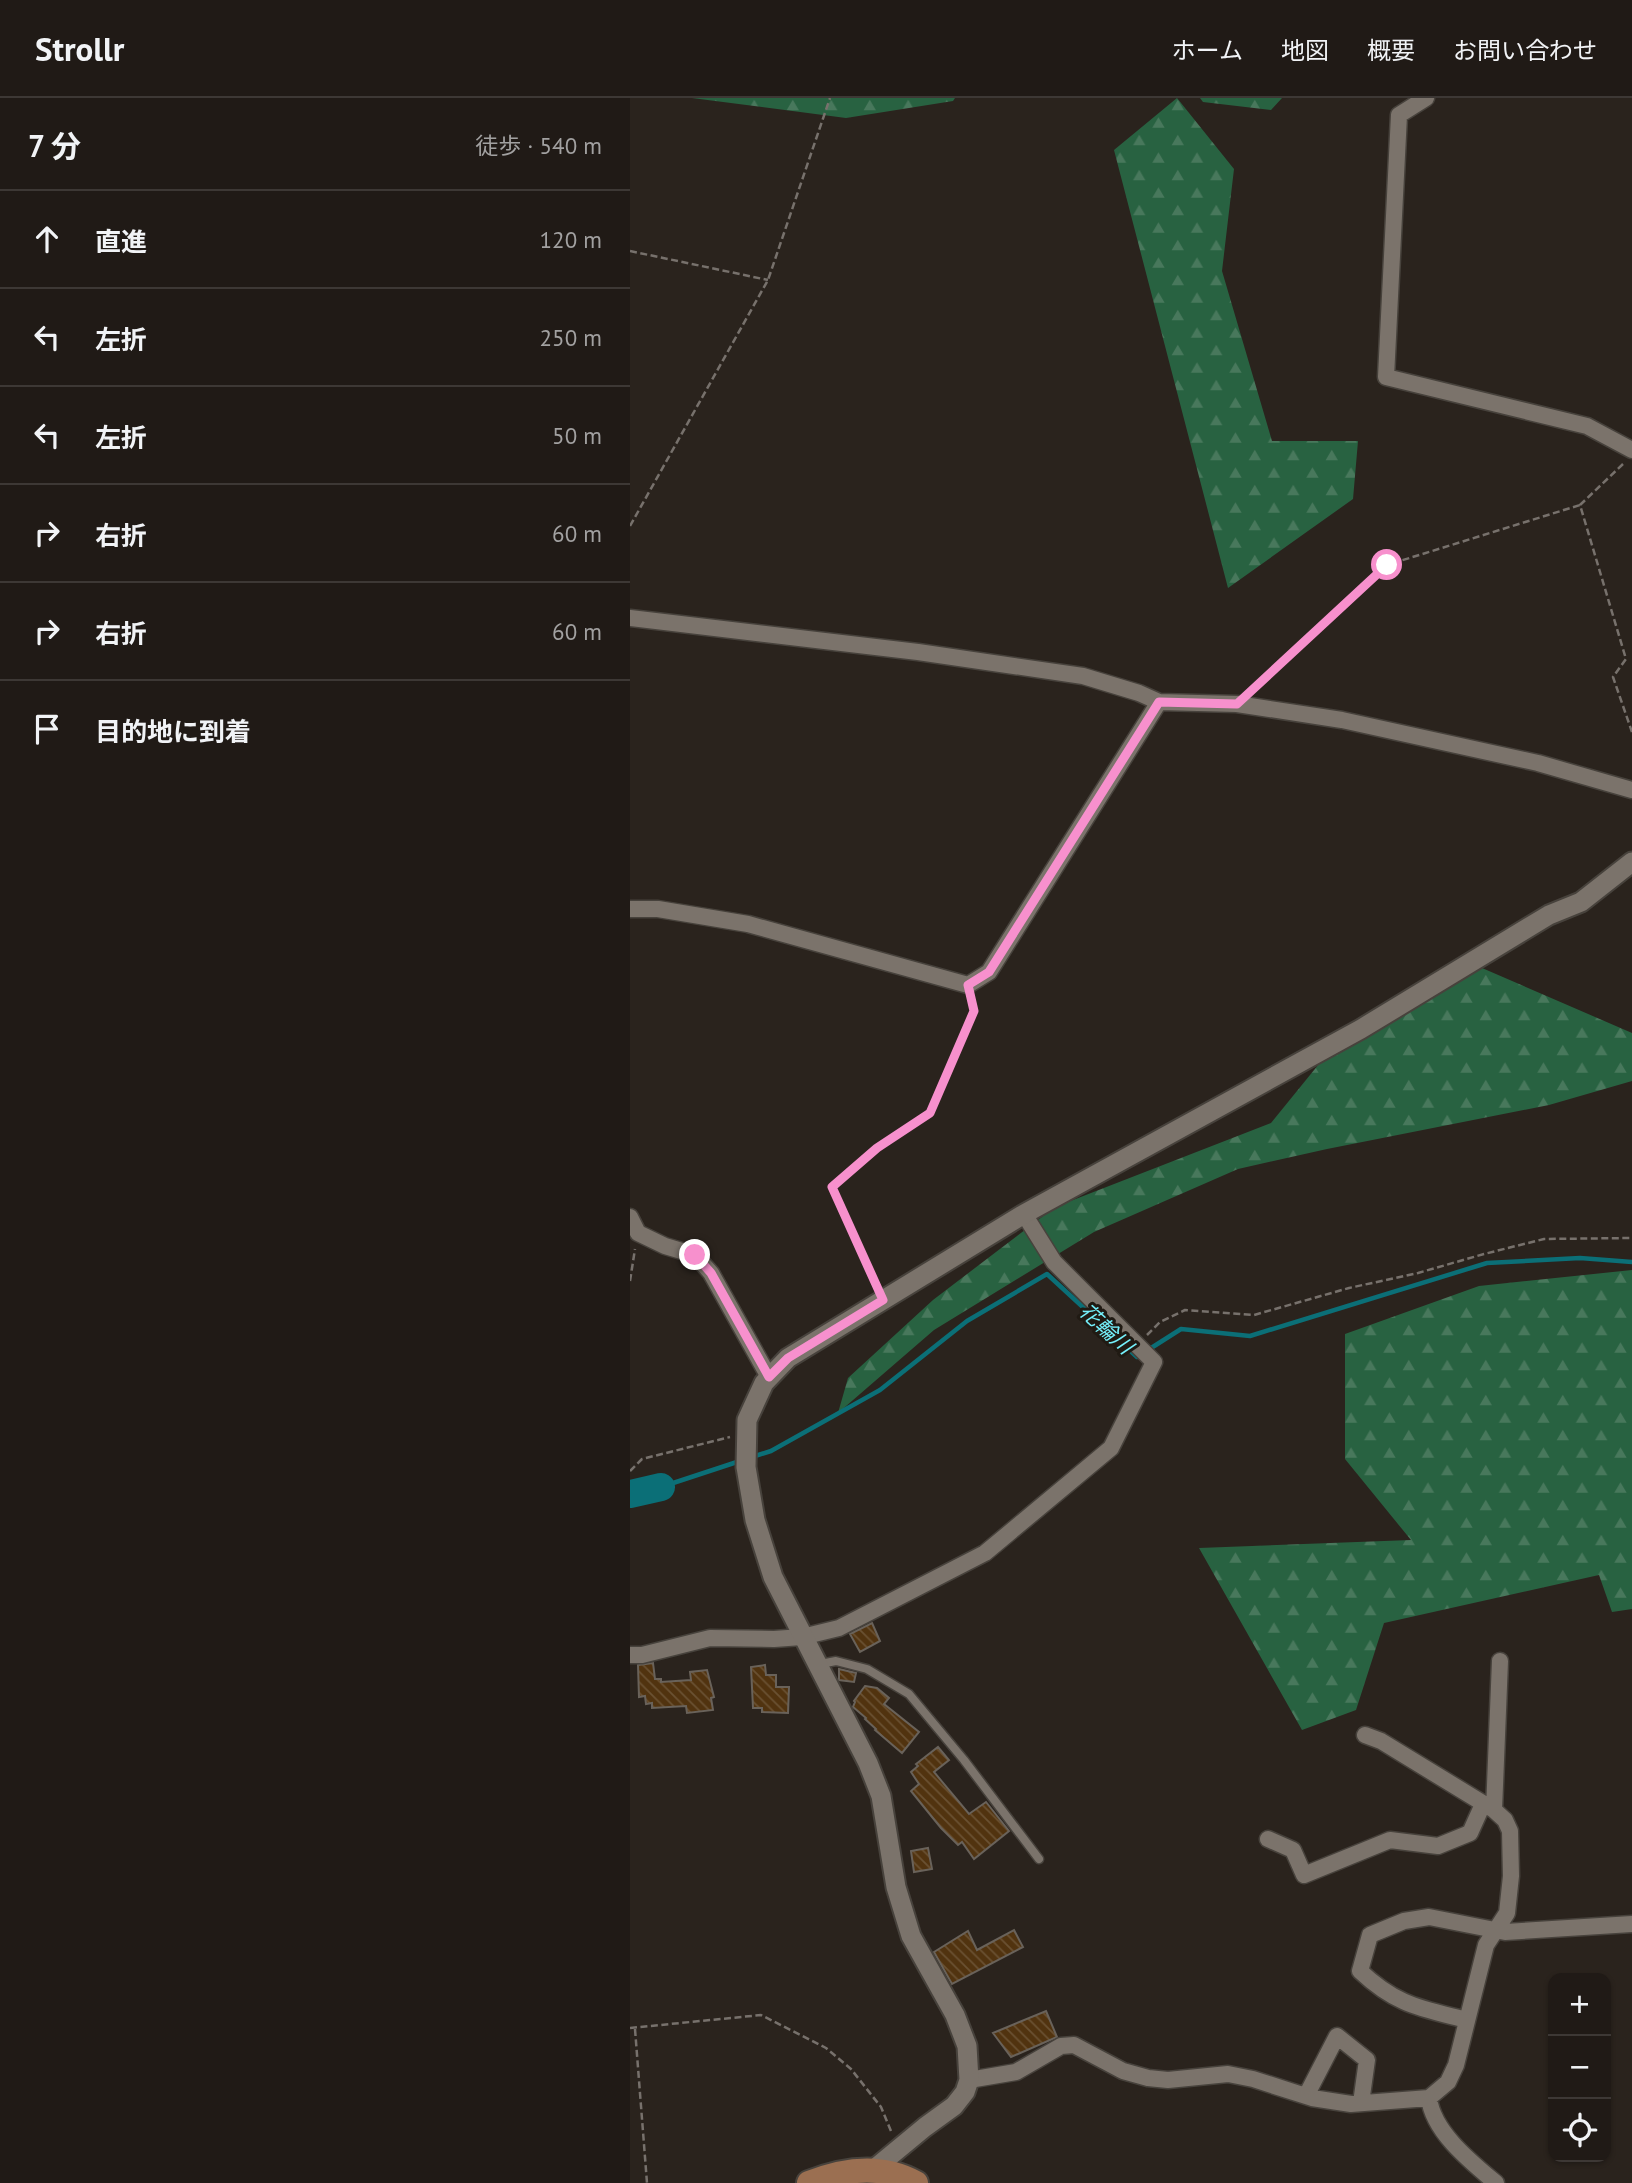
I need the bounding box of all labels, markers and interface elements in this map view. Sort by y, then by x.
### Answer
text: Strollr [35,27,124,70]
text: ホーム [1172,35,1243,66]
text: 地図 [1281,35,1329,66]
text: 概要 [1367,35,1415,66]
text: お問い合わせ [1453,35,1597,66]
text: 7 分 [28,126,81,165]
text: 徒歩 · 540 m [475,131,602,160]
icon: ahead [28,220,66,258]
text: 直進 [95,225,147,258]
text: 120 m [540,225,602,254]
icon: left [28,318,66,356]
text: 左折 [95,323,147,356]
text: 250 m [540,323,602,352]
icon: left [28,416,66,454]
text: 左折 [95,421,147,454]
text: 50 m [552,421,602,450]
icon: right [28,514,66,552]
text: 右折 [95,519,147,552]
text: 60 m [552,519,602,548]
route start [1371,549,1402,580]
icon: right [28,612,66,650]
text: 右折 [95,617,147,650]
text: 60 m [552,617,602,646]
icon: arrive [28,710,66,748]
text: 目的地に到着 [95,715,251,748]
route end [679,1239,710,1270]
water label: 花輪川 [1074,1298,1140,1361]
map controls [1548,1973,1611,2162]
button: + [1548,1973,1611,2036]
button: − [1548,2036,1611,2099]
button: locate [1548,2099,1611,2162]

